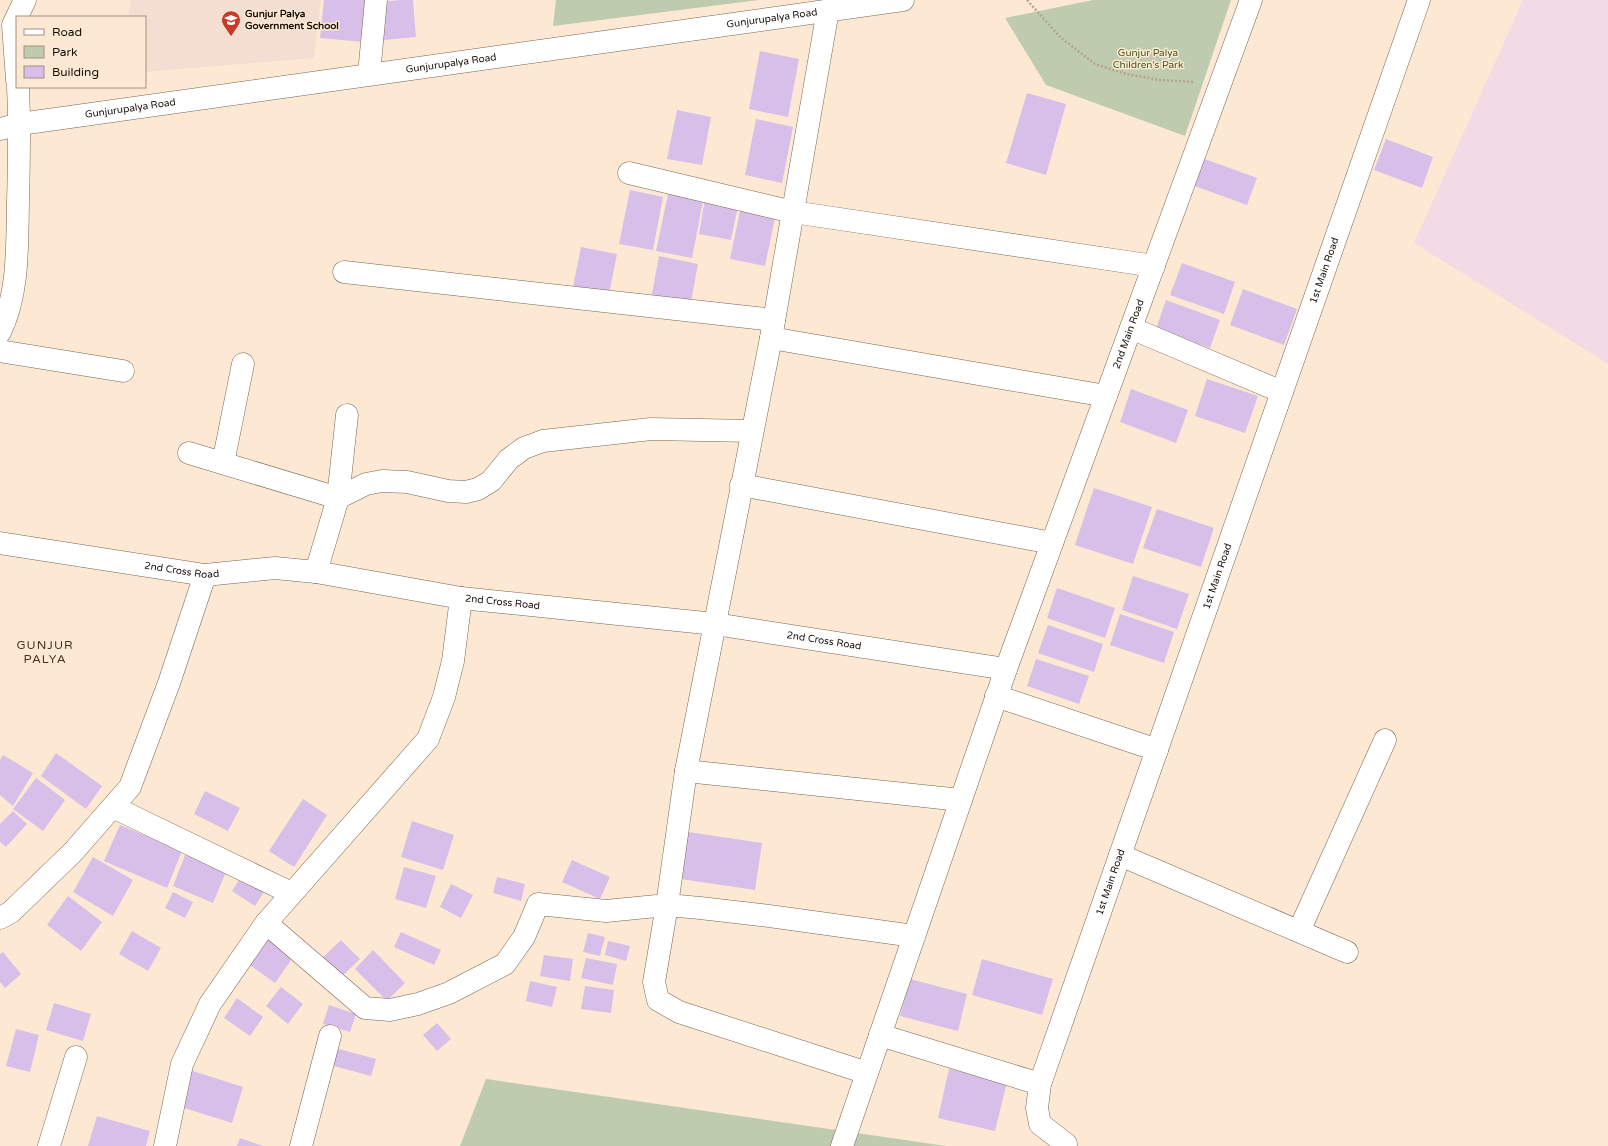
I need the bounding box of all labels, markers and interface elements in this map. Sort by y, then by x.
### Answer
street label: Gunjurupalya Road [726,6,818,31]
place label: Gunjur Palya Government School [245,8,339,32]
school or university icon: Gunjur Palya Government School [220,9,242,37]
legend [16,16,146,88]
text: Road [52,25,82,39]
text: Park [52,45,78,59]
park label: Gunjur Palya Children's Park [1113,47,1184,71]
street label: Gunjurupalya Road [405,51,497,76]
text: Building [52,65,99,79]
street label: Gunjurupalya Road [84,96,176,121]
street label: 1st Main Road [1307,236,1341,305]
street label: 2nd Main Road [1110,298,1147,370]
street label: 1st Main Road [1200,542,1235,611]
street label: 2nd Cross Road [144,560,220,581]
street label: 2nd Cross Road [464,592,541,612]
street label: 2nd Cross Road [786,629,862,653]
district label: GUNJUR PALYA [16,638,74,666]
street label: 1st Main Road [1093,848,1128,917]

